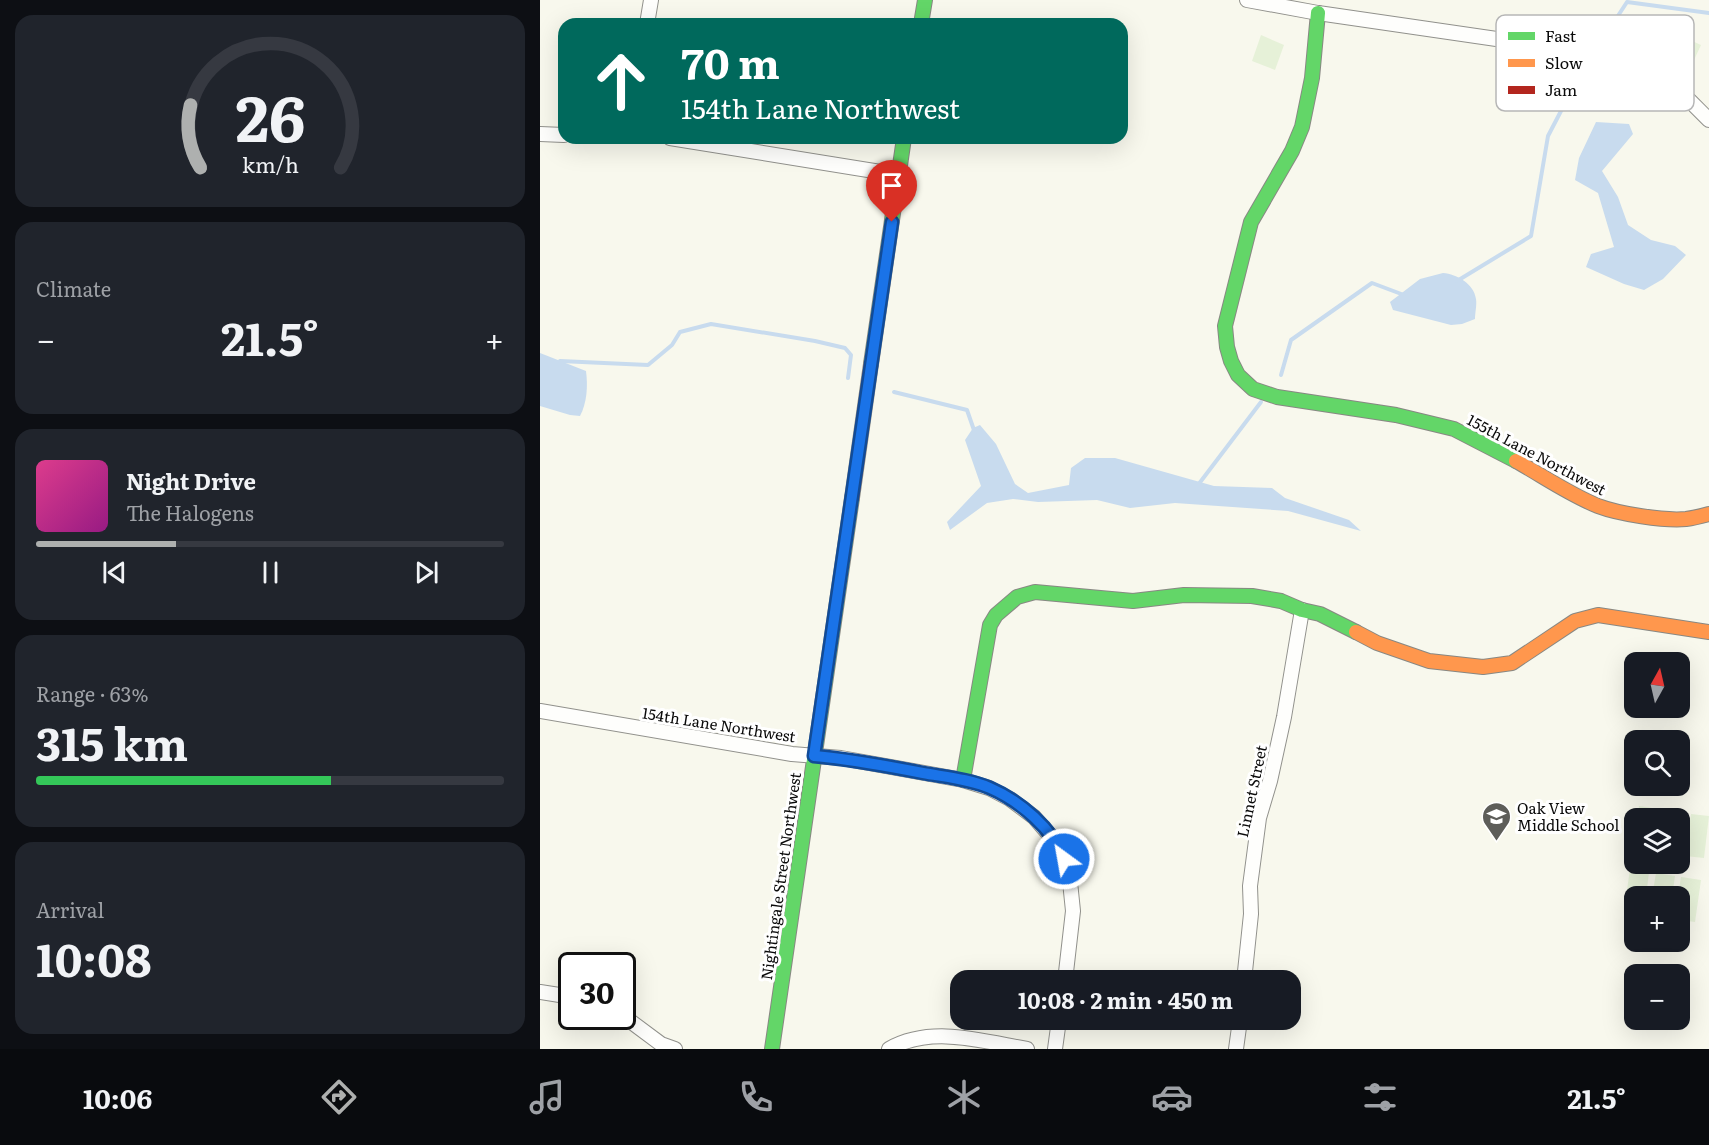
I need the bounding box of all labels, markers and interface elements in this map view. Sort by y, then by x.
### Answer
legend [1496,15,1694,111]
text: Fast [1545,23,1577,47]
text: 70 m [681,30,780,92]
icon: ahead [582,42,660,120]
text: Slow [1545,50,1583,74]
text: 26 [235,69,305,161]
text: Jam [1545,77,1578,101]
text: 154th Lane Northwest [681,87,960,127]
text: km/h [241,148,299,180]
pin [866,160,917,222]
icon: arrive [875,169,908,202]
text: Climate [36,273,111,303]
text: 21.5° [221,303,319,370]
text: − [36,313,55,362]
text: + [485,313,504,362]
street label: 155th Lane Northwest [1463,408,1611,500]
text: Night Drive [126,464,256,497]
text: The Halogens [126,497,254,527]
icon: previous [98,556,131,589]
icon: pause [254,556,287,589]
icon: next [410,556,443,589]
north arrow [1624,652,1690,718]
map controls [1624,652,1690,1030]
text: Range · 63% [36,678,148,708]
street label: 154th Lane Northwest [641,701,797,747]
text: 315 km [36,708,188,775]
button: search [1624,730,1690,796]
street label: Linnet Street [1230,743,1272,839]
street label: Nightingale Street Northwest [754,771,806,981]
place label: Oak View Middle School [1517,796,1619,836]
school or university icon: Oak View Middle School [1480,800,1512,842]
button: layers [1624,808,1690,874]
position arrow [1032,827,1096,891]
button: + [1624,886,1690,952]
text: Arrival [36,894,104,924]
text: 10:08 [36,924,151,991]
speed limit sign: 30 [558,952,636,1030]
button: − [1624,964,1690,1030]
text: 10:08 · 2 min · 450 m [1018,983,1233,1016]
icon: directions [318,1076,360,1118]
icon: music [526,1076,568,1118]
icon: phone [735,1076,777,1118]
icon: climate [943,1076,985,1118]
icon: car [1151,1076,1193,1118]
icon: filters [1359,1076,1401,1118]
text: 10:06 [83,1077,152,1117]
text: 21.5° [1567,1077,1626,1117]

